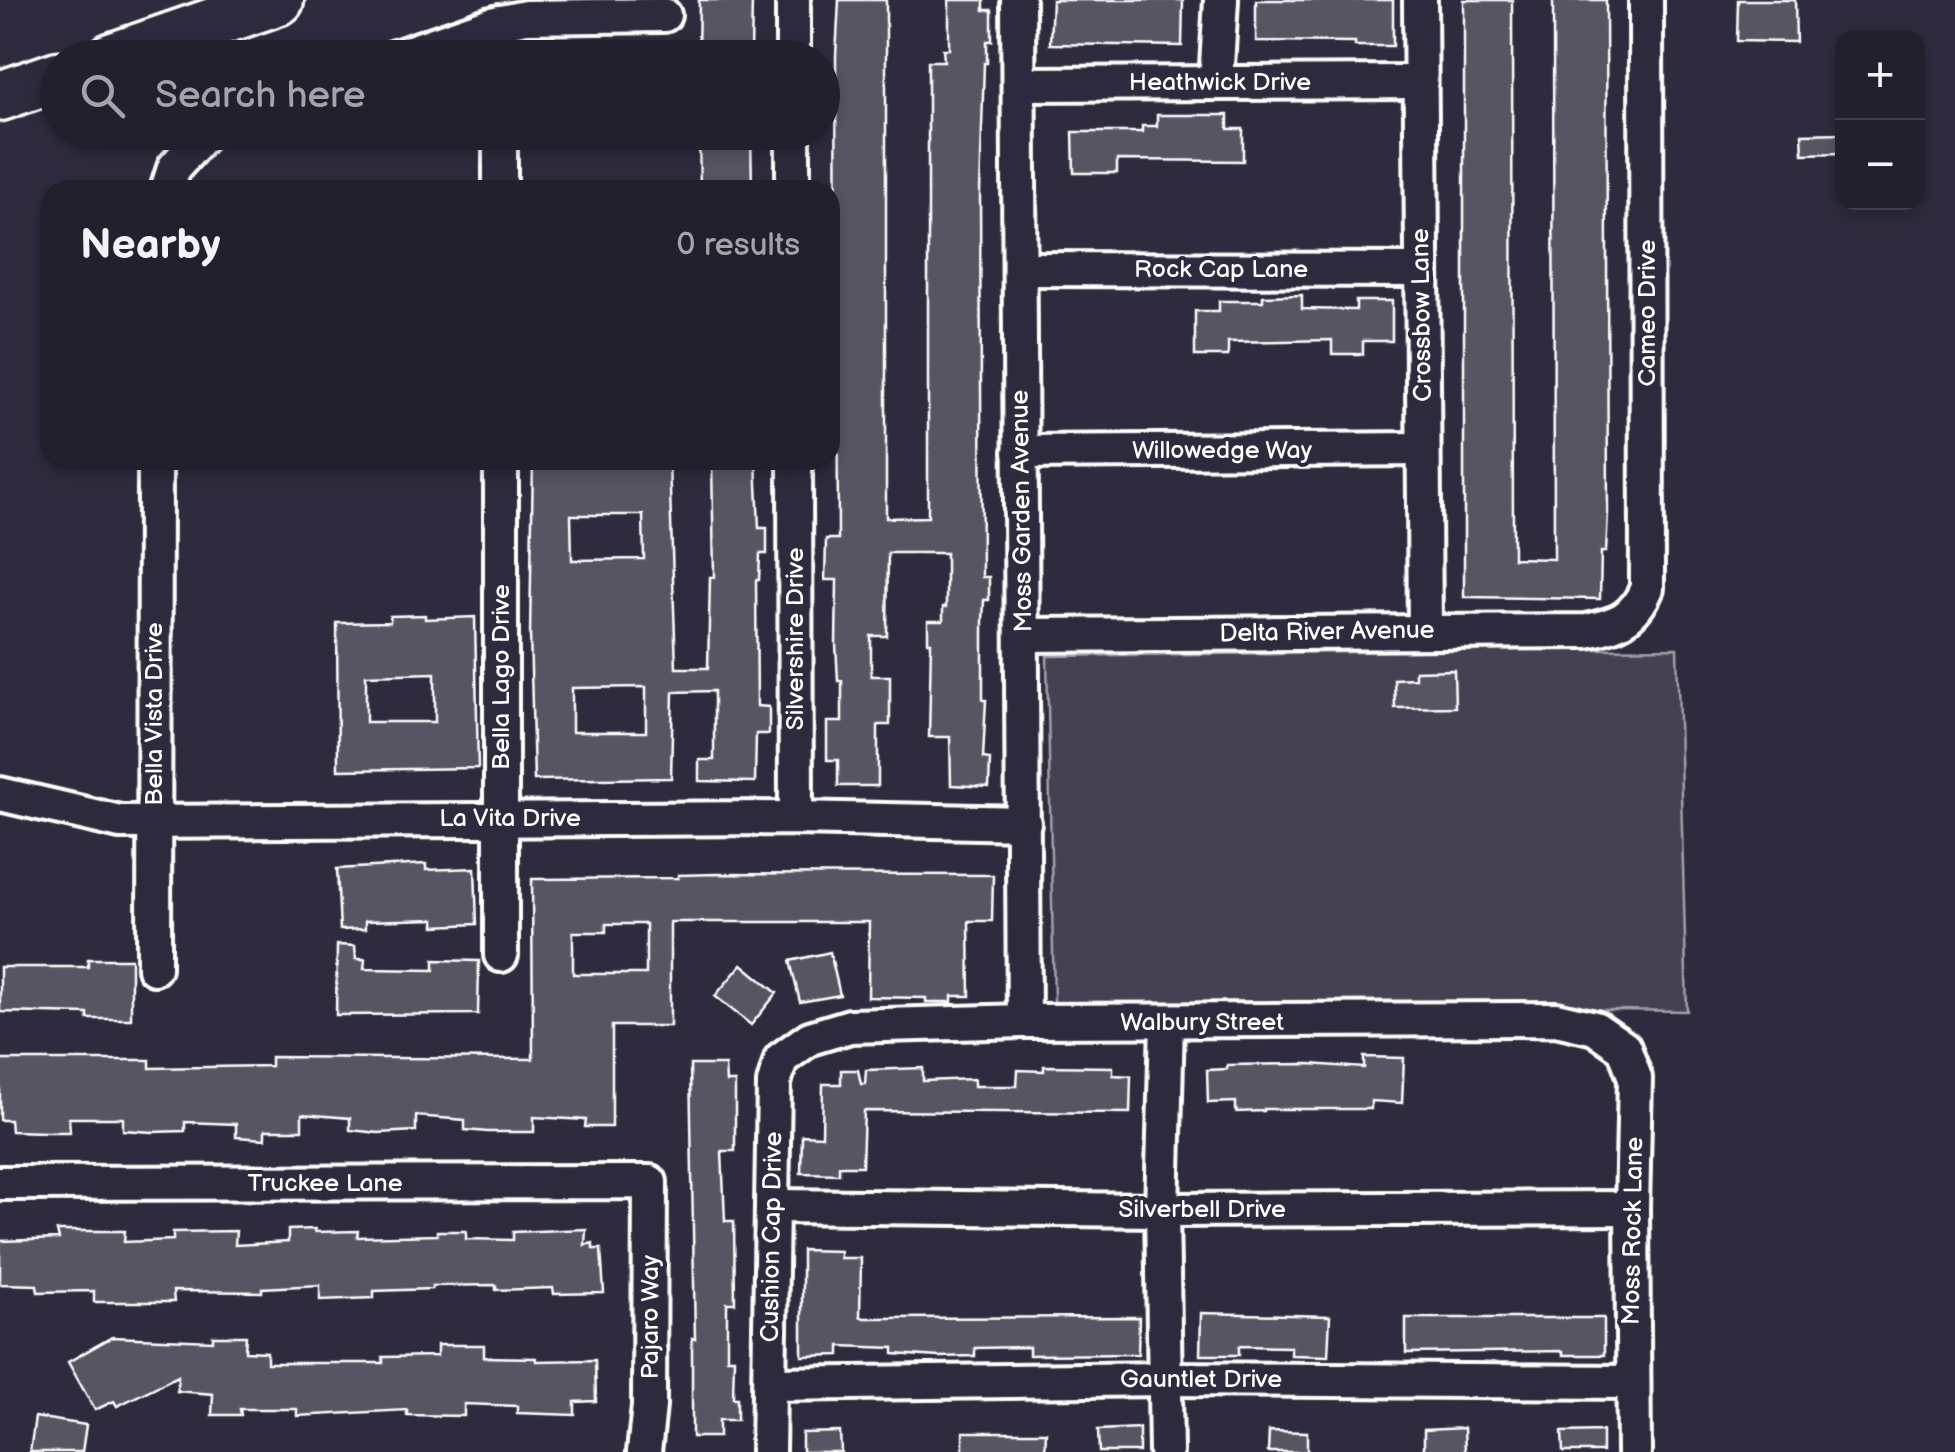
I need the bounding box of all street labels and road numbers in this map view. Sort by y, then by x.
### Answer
street label: Heathwick Drive [1129,67,1311,98]
street label: Crossbow Lane [1405,228,1439,402]
street label: Cameo Drive [1632,239,1663,387]
street label: Rock Cap Lane [1134,254,1308,285]
street label: Moss Garden Avenue [1004,389,1040,633]
street label: Willowedge Way [1132,435,1313,466]
street label: Silvershire Drive [780,547,811,731]
street label: Bella Lago Drive [486,584,517,770]
street label: Delta River Avenue [1219,615,1435,649]
street label: Bella Vista Drive [139,622,170,806]
street label: La Vita Drive [439,803,581,834]
street label: Walbury Street [1120,1007,1284,1038]
street label: Cushion Cap Drive [755,1131,789,1343]
street label: Moss Rock Lane [1616,1136,1650,1325]
street label: Truckee Lane [248,1168,403,1199]
street label: Silverbell Drive [1118,1194,1286,1225]
street label: Pajaro Way [635,1254,666,1379]
street label: Gauntlet Drive [1120,1364,1282,1395]

